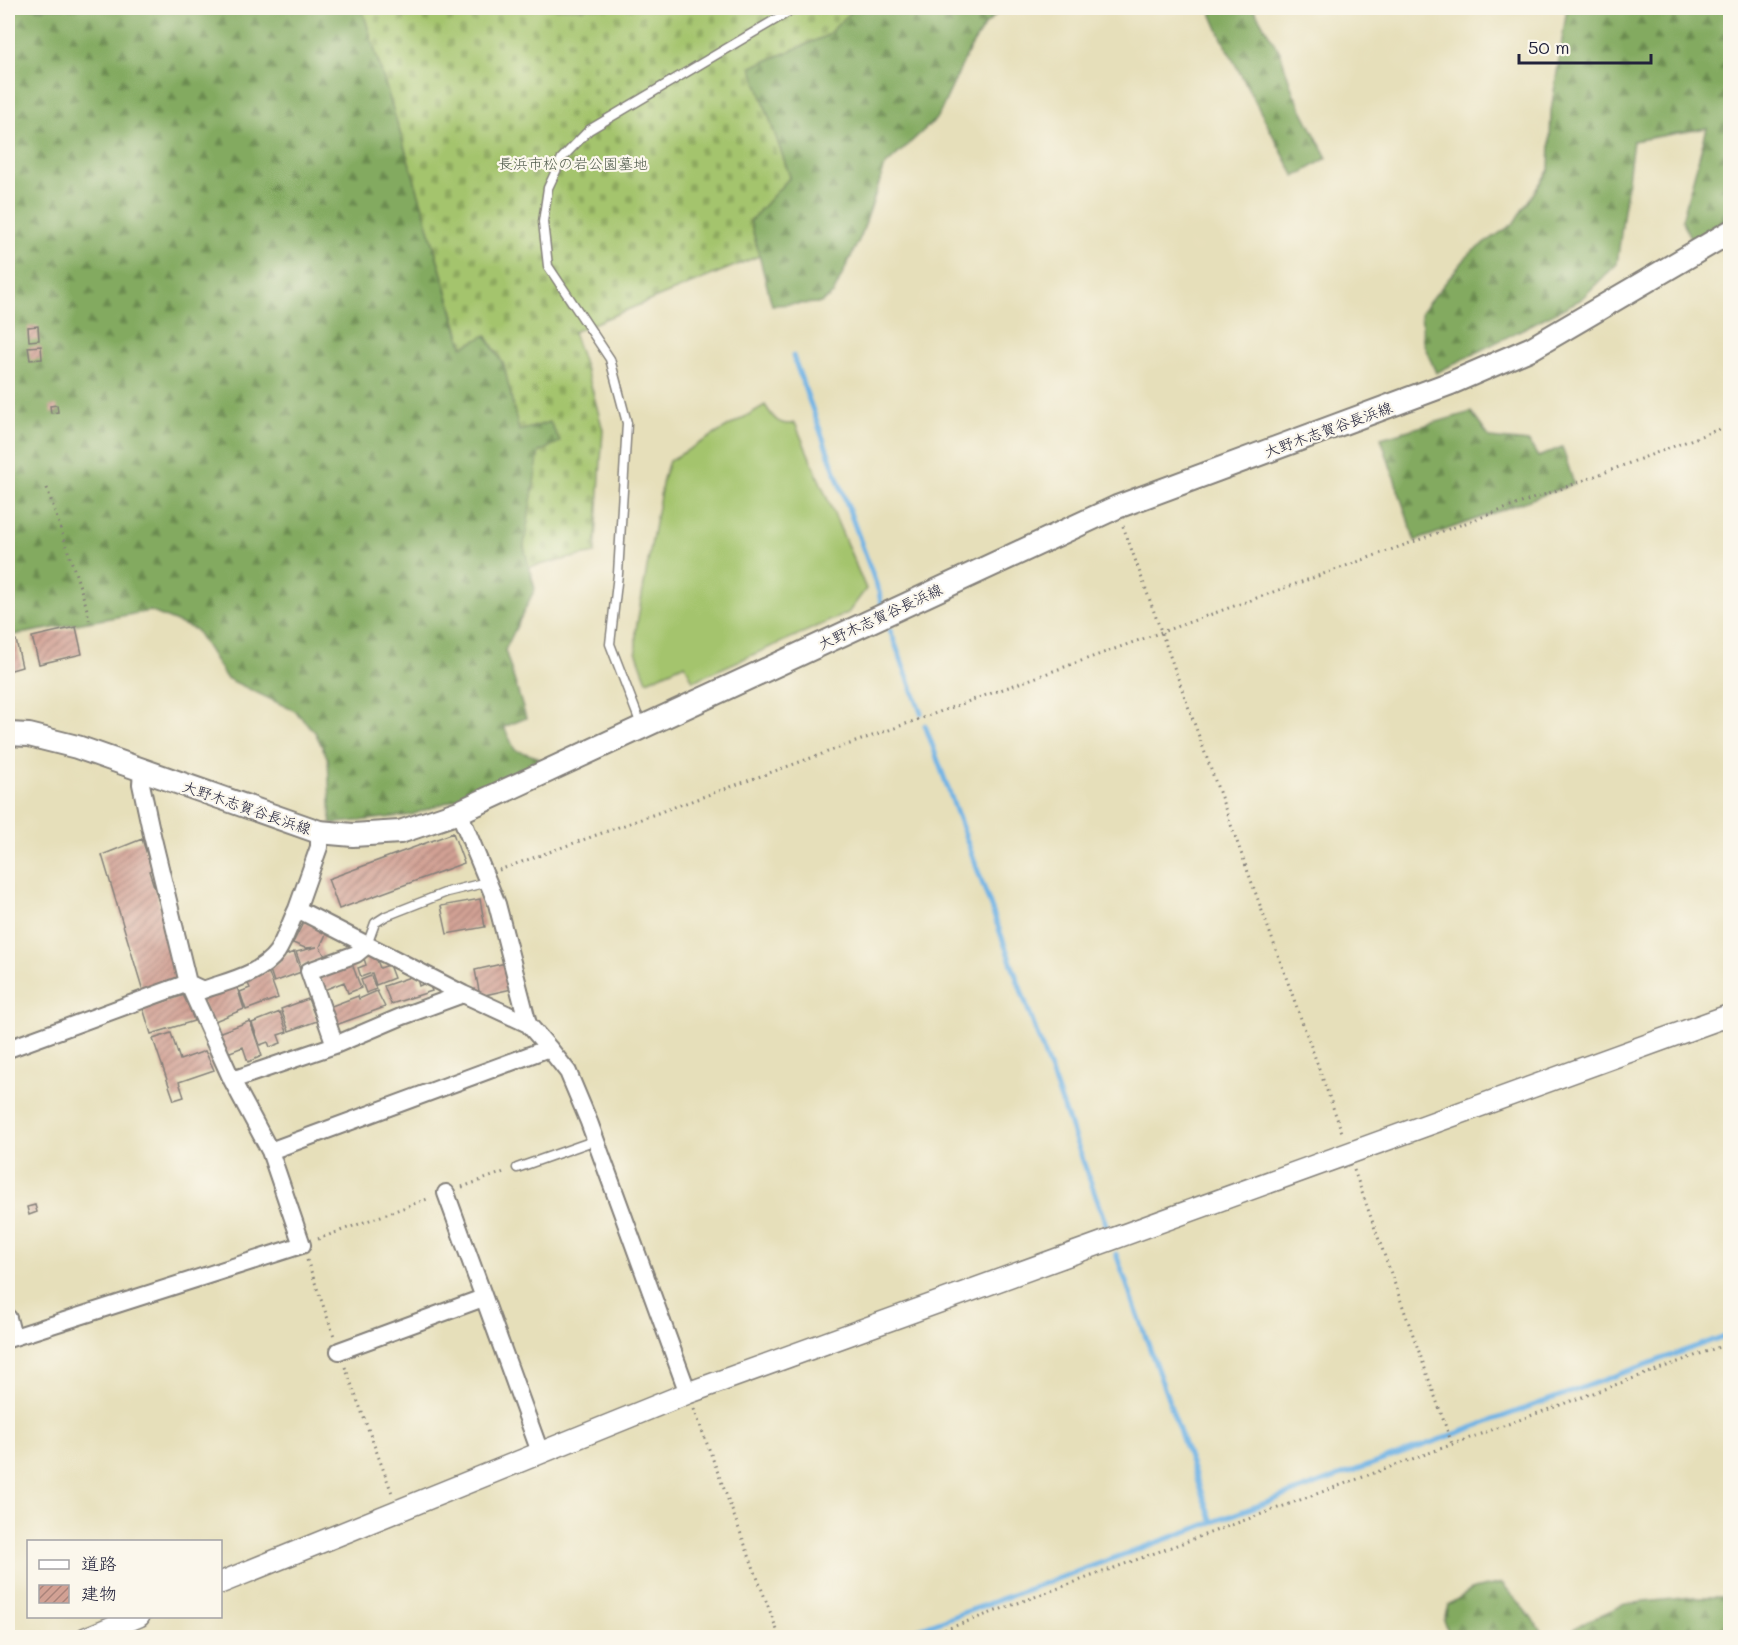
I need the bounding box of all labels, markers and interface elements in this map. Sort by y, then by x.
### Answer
scale bar [1519,27,1651,65]
text: 50 m [1528,35,1570,59]
park label: 長浜市松の岩公園墓地 [498,153,648,173]
street label: 大野木志賀谷長浜線 [1261,397,1395,461]
street label: 大野木志賀谷長浜線 [815,578,945,654]
street label: 大野木志賀谷長浜線 [180,776,314,838]
legend [27,1540,222,1618]
text: 道路 [81,1551,117,1575]
text: 建物 [81,1581,117,1605]

